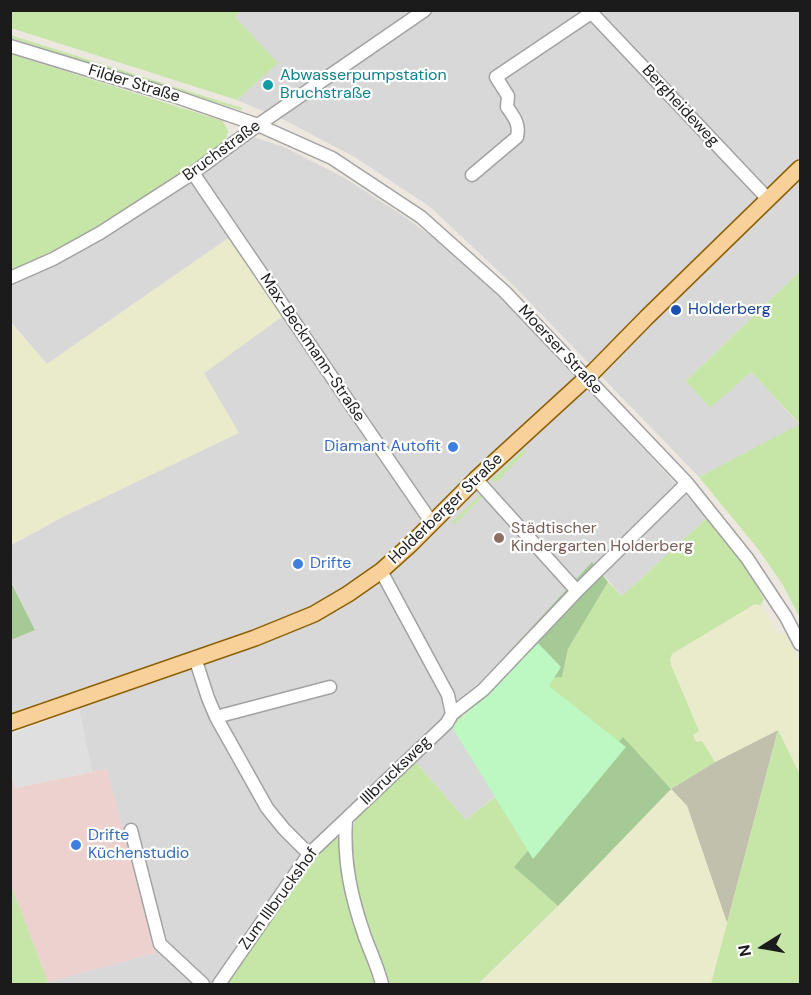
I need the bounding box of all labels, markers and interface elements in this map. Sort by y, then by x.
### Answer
street label: Filder Straße [86,61,182,107]
street label: Bergheideweg [637,61,723,151]
place label: Abwasserpumpstation Bruchstraße [280,66,447,104]
marker: Abwasserpumpstation Bruchstraße [261,78,275,92]
street label: Bruchstraße [180,116,264,186]
street label: Max-Beckmann-Straße [255,270,369,426]
place label: Holderberg [688,300,771,320]
street label: Moerser Straße [514,301,606,399]
marker: Holderberg [669,303,683,317]
place label: Diamant Autofit [324,437,441,457]
marker: Diamant Autofit [446,440,460,454]
street label: Holderberger Straße [385,450,507,568]
place label: Städtischer Kindergarten Holderberg [511,519,693,557]
marker: Städtischer Kindergarten Holderberg [492,531,506,545]
place label: Drifte [310,554,351,574]
marker: Drifte [291,557,305,571]
street label: Illbrucksweg [357,733,435,809]
place label: Drifte Küchenstudio [88,826,189,864]
marker: Drifte Küchenstudio [69,838,83,852]
street label: Zum Illbruckshof [236,844,322,954]
north arrow [733,917,793,977]
text: N [733,943,756,958]

